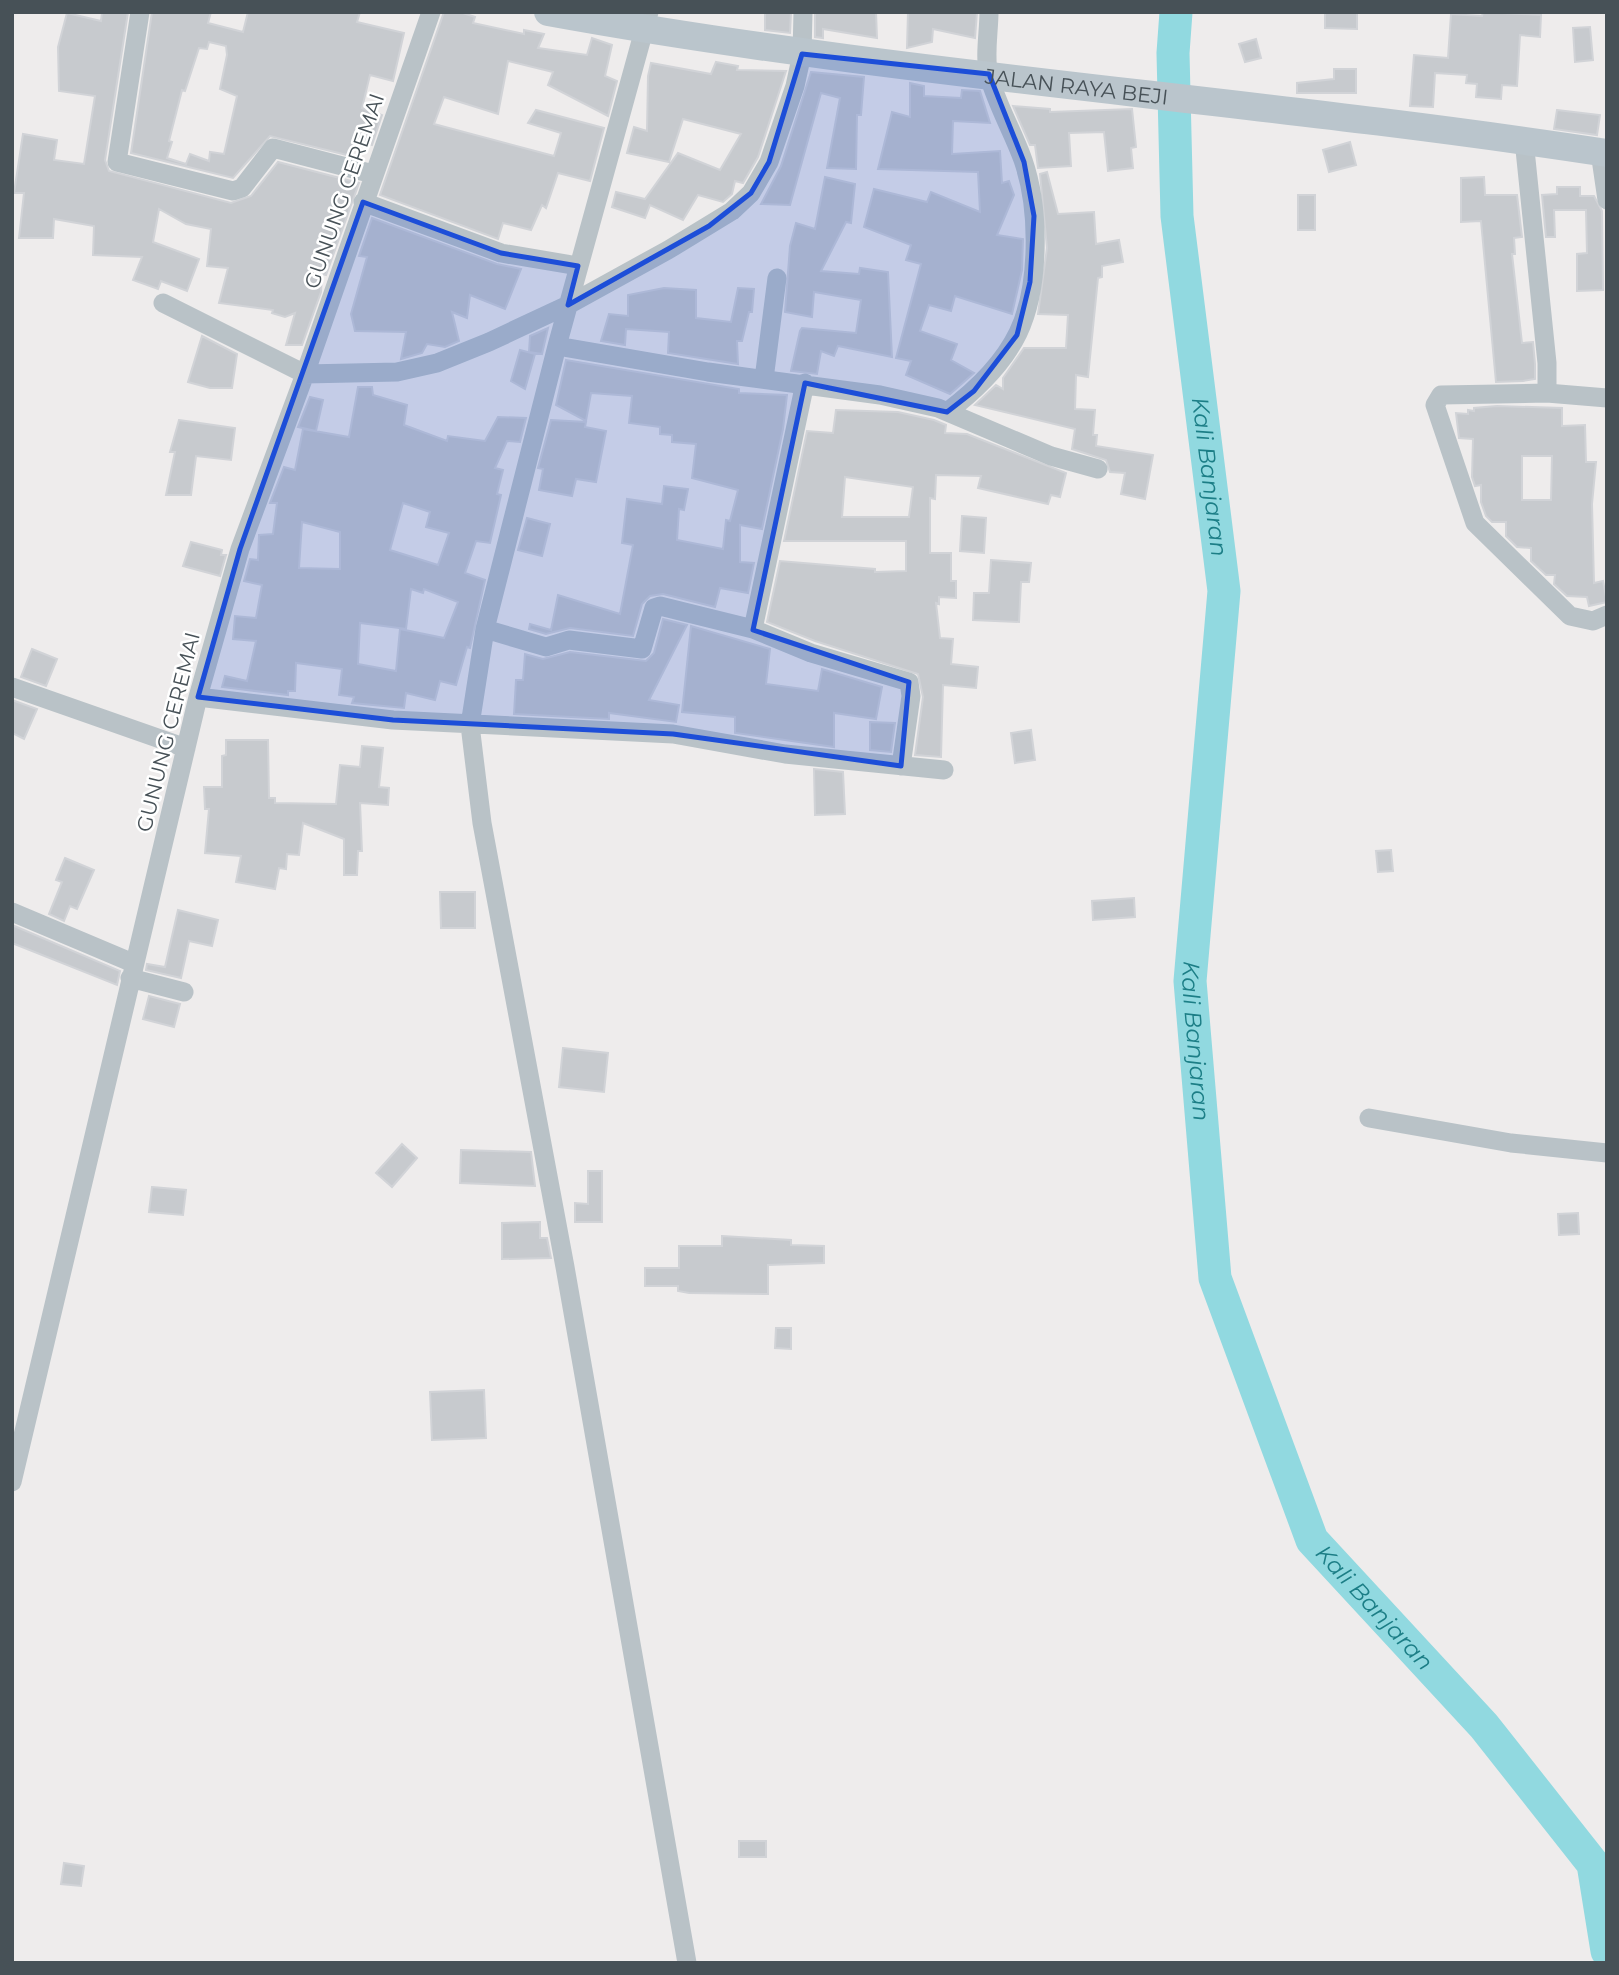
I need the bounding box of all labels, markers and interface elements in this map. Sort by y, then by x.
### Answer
street label: JALAN RAYA BEJI [983,63,1170,109]
street label: GUNUNG CEREMAI [299,90,389,292]
water label: Kali Banjaran [1186,395,1234,558]
street label: GUNUNG CEREMAI [131,630,205,834]
water label: Kali Banjaran [1176,960,1216,1122]
water label: Kali Banjaran [1310,1539,1439,1676]

